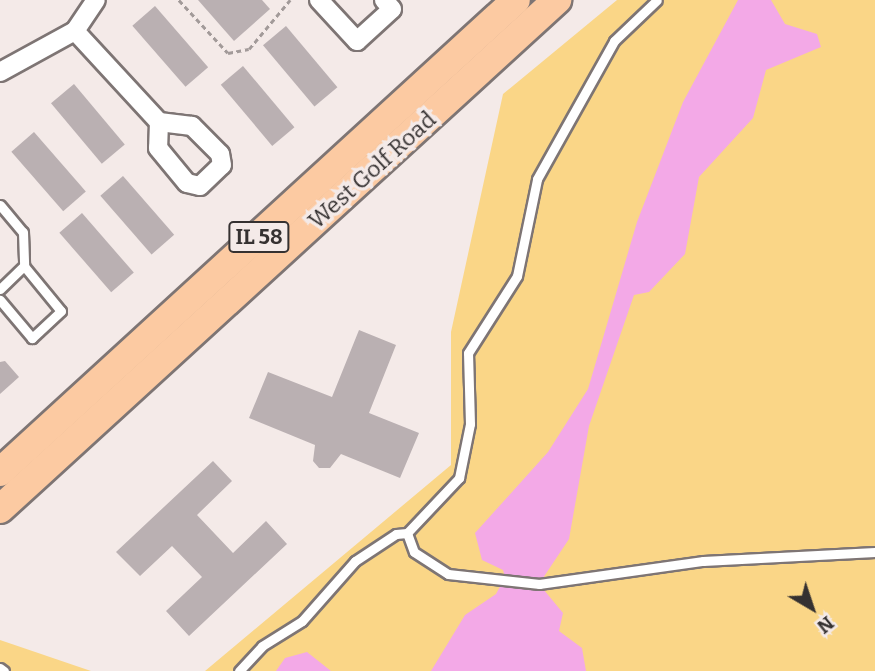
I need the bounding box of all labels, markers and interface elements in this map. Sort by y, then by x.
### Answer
street label: West Golf Road [303,106,441,234]
road number: IL 58 [228,219,290,254]
north arrow [777,573,847,643]
text: N [813,611,838,638]

